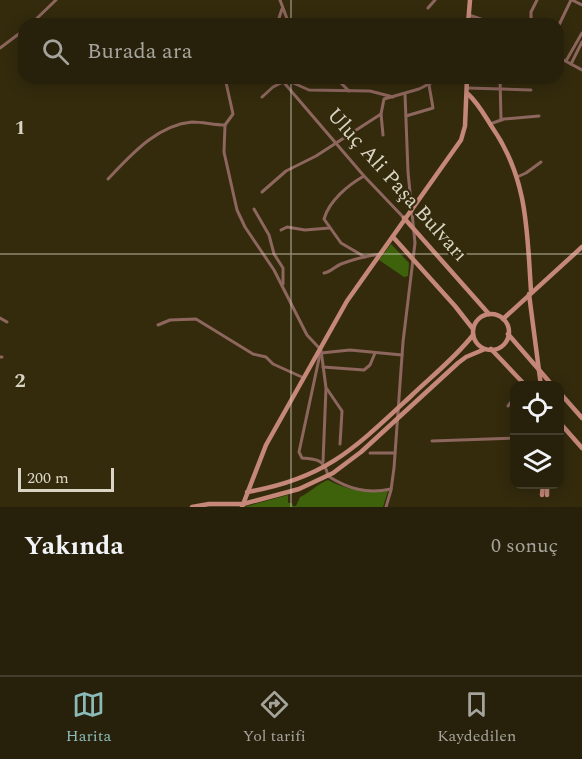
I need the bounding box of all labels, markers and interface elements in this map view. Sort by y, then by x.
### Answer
search box [18,18,564,84]
icon: search [39,35,72,68]
text: Burada ara [87,35,193,68]
street label: Uluç Ali Paşa Bulvarı [319,101,475,269]
text: 1 [14,113,26,143]
text: 2 [14,366,26,396]
map controls [510,381,564,489]
button: locate [510,381,564,435]
button: layers [510,435,564,489]
scale bar [18,465,114,492]
text: 200 m [27,466,69,490]
text: Yakında [24,526,124,566]
text: 0 sonuç [491,531,558,561]
tab: Harita [66,688,111,748]
tab: Yol tarifi [243,688,306,748]
tab: Kaydedilen [437,688,516,748]

